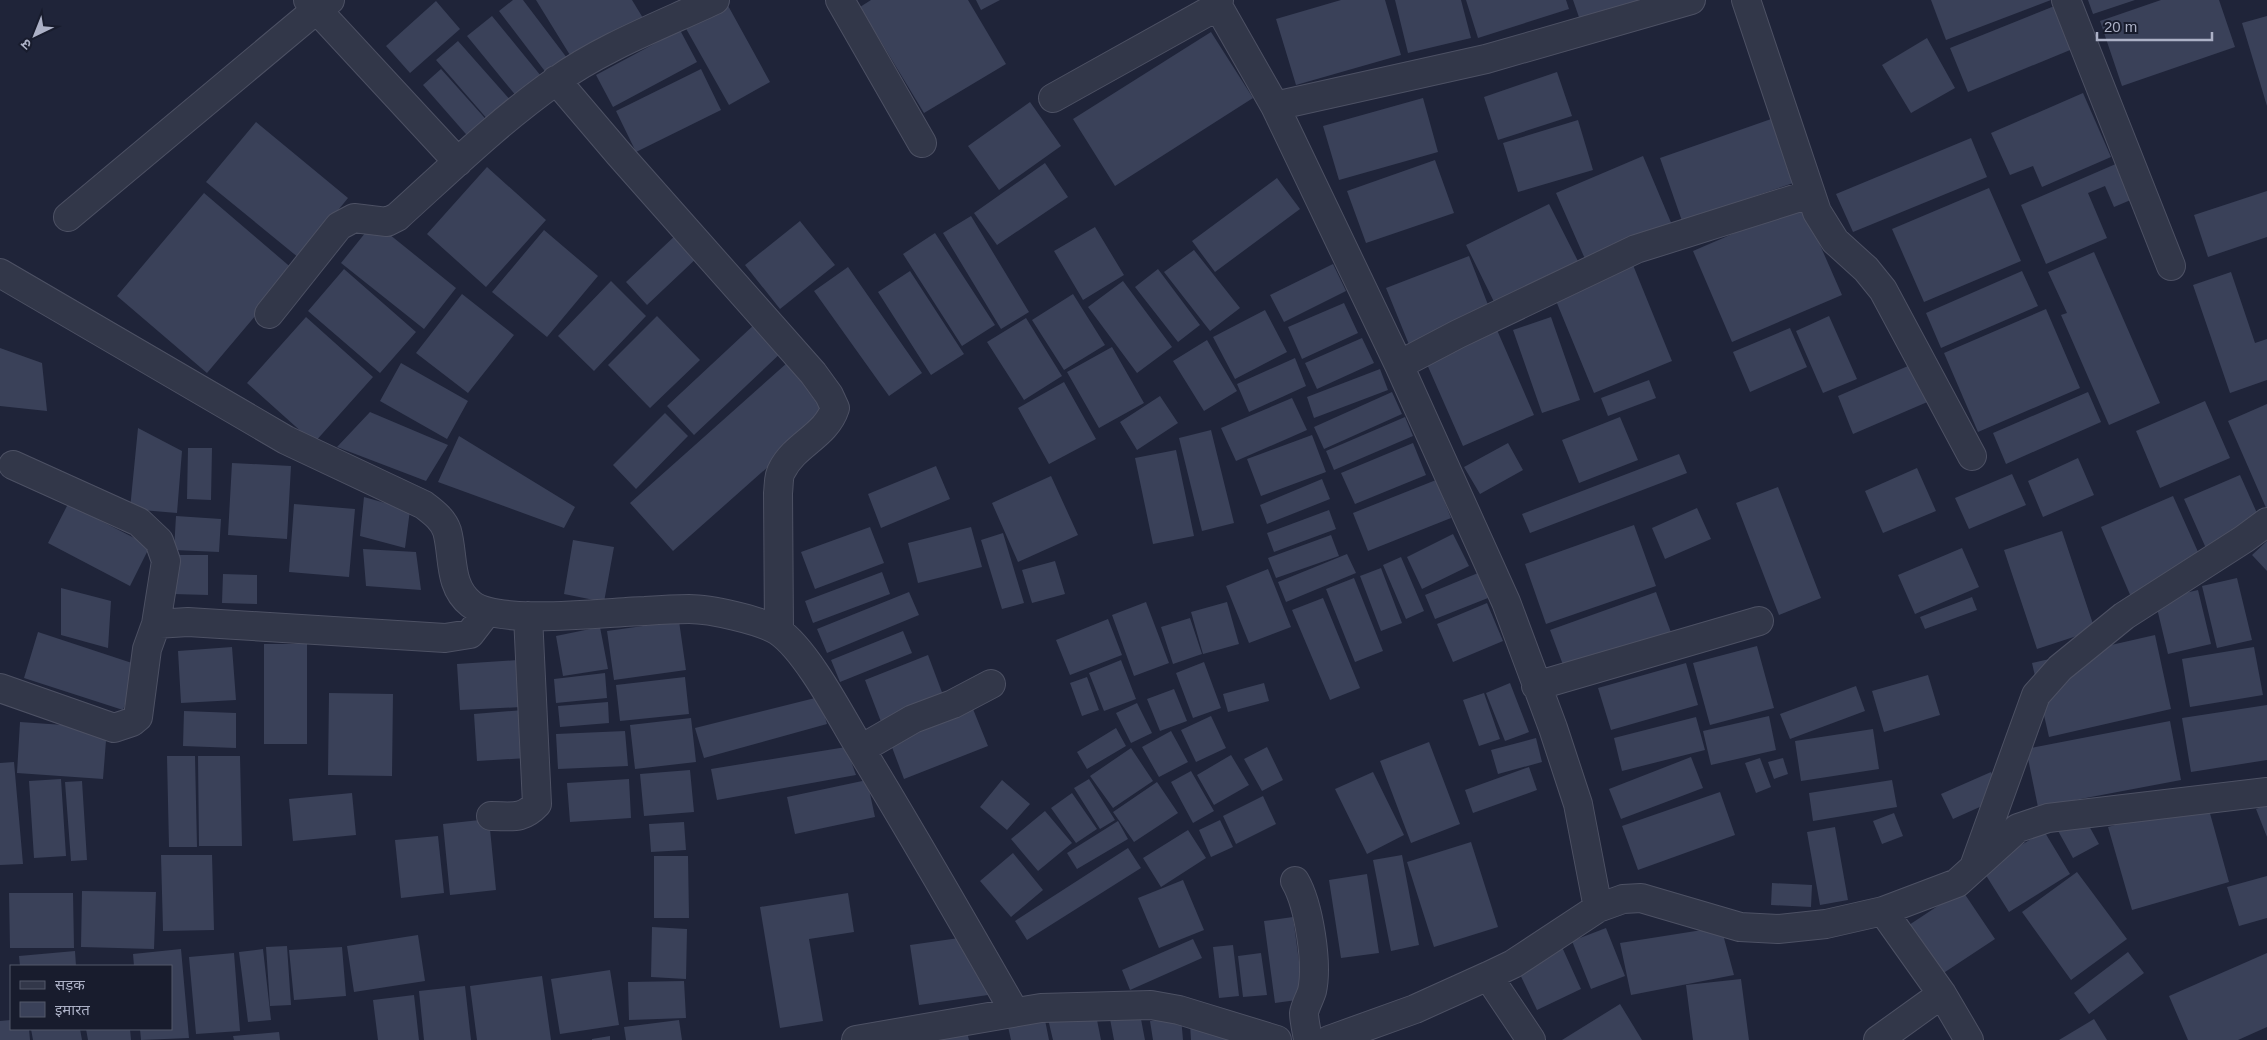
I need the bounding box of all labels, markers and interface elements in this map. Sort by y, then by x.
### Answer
north arrow [10,10,60,60]
scale bar [2097,10,2212,42]
text: 20 m [2104,18,2137,35]
text: उ [17,35,35,53]
legend [10,965,172,1030]
text: सड़क [55,976,85,993]
text: इमारत [55,1001,90,1018]

